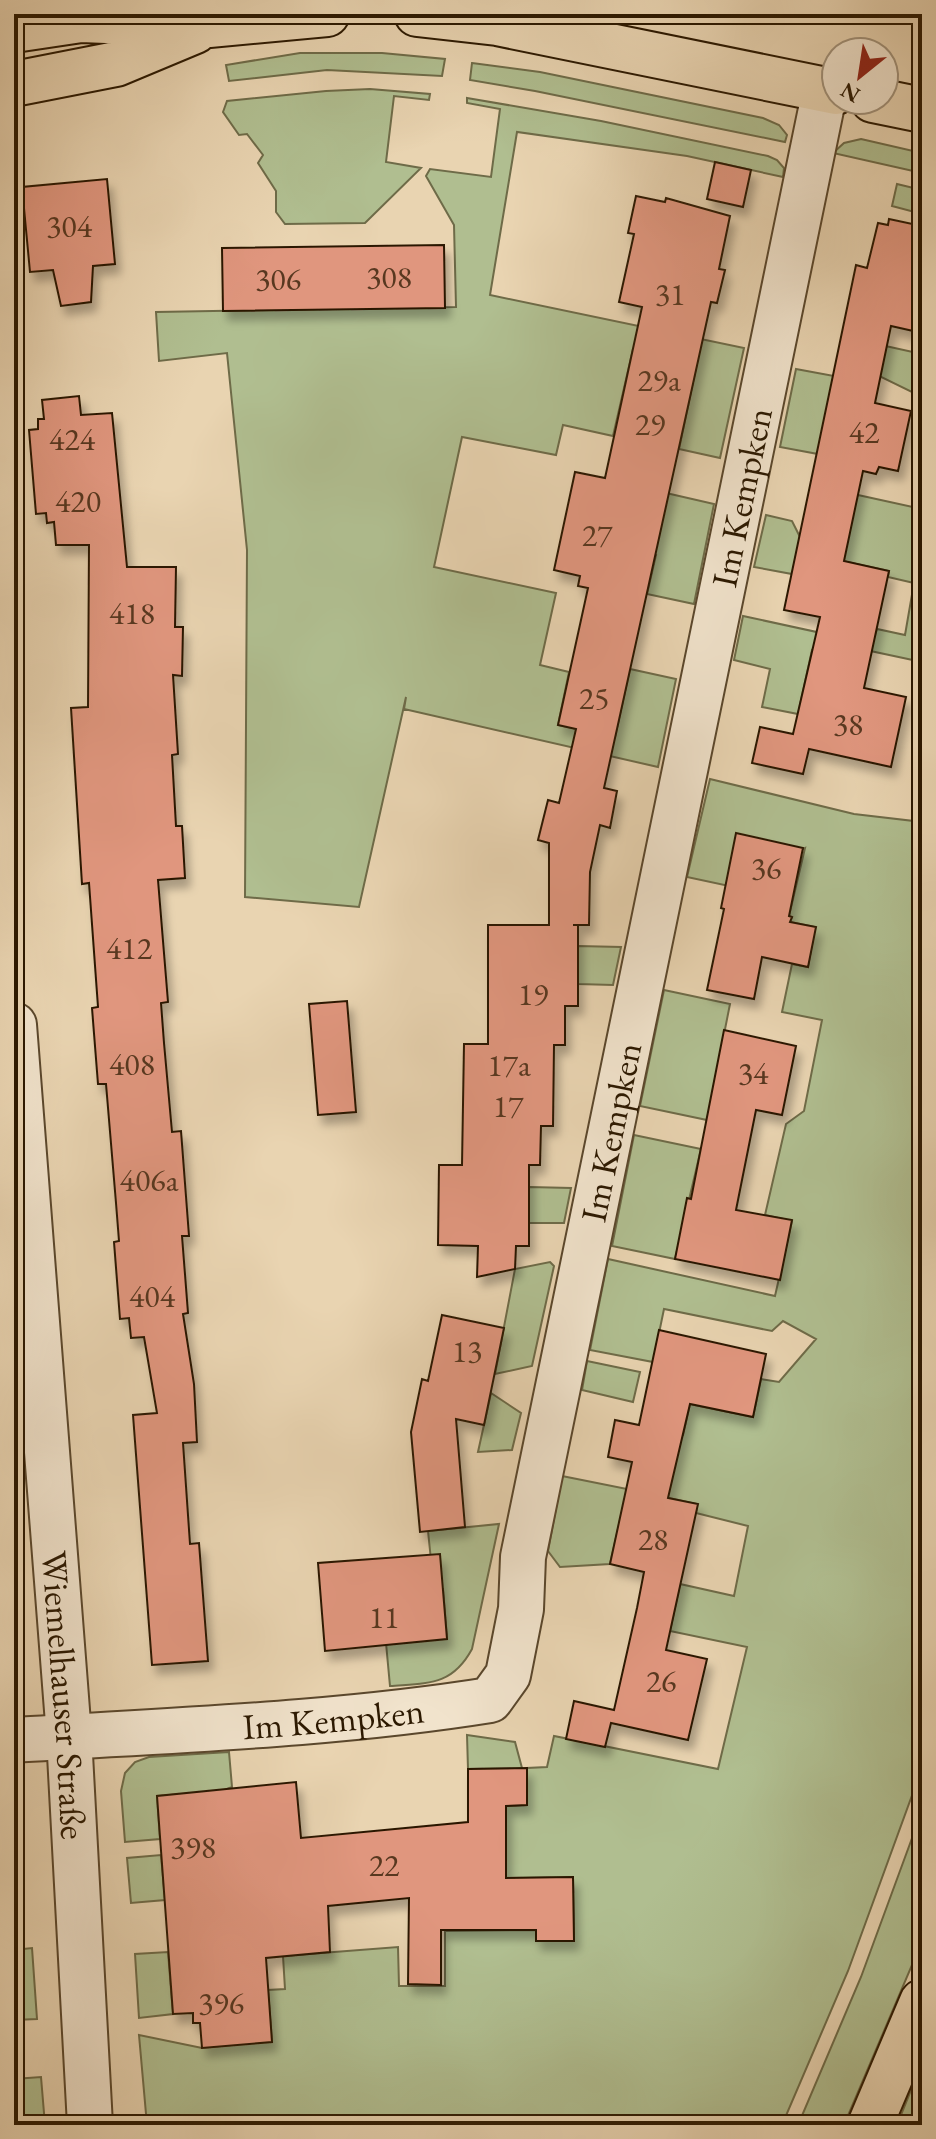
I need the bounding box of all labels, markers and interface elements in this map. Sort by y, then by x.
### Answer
north arrow [820,36,900,116]
text: N [835,76,865,110]
house number: 304 [46,205,93,247]
house number: 308 [366,256,412,298]
house number: 306 [255,258,301,300]
house number: 31 [655,273,685,315]
house number: 29a [637,359,681,401]
house number: 29 [635,403,665,445]
street label: Im Kempken [700,403,783,591]
house number: 42 [849,411,880,453]
house number: 424 [49,418,96,460]
house number: 420 [55,480,101,522]
house number: 27 [582,514,613,556]
house number: 418 [109,592,155,634]
house number: 25 [579,677,609,719]
house number: 38 [833,703,863,745]
house number: 36 [751,847,781,889]
house number: 412 [106,927,153,969]
house number: 19 [518,973,548,1015]
street label: Im Kempken [570,1038,652,1226]
house number: 408 [109,1043,155,1085]
house number: 17a [487,1044,531,1086]
house number: 34 [738,1052,769,1094]
house number: 17 [493,1085,524,1127]
house number: 406a [120,1159,179,1201]
house number: 404 [129,1275,176,1317]
house number: 13 [452,1330,482,1372]
house number: 28 [638,1518,668,1560]
street label: Wiemelhauser Straße [31,1549,98,1841]
house number: 11 [369,1596,399,1638]
house number: 26 [646,1660,676,1702]
street label: Im Kempken [241,1687,427,1750]
house number: 398 [170,1826,216,1868]
house number: 22 [369,1844,400,1886]
house number: 396 [198,1982,244,2024]

